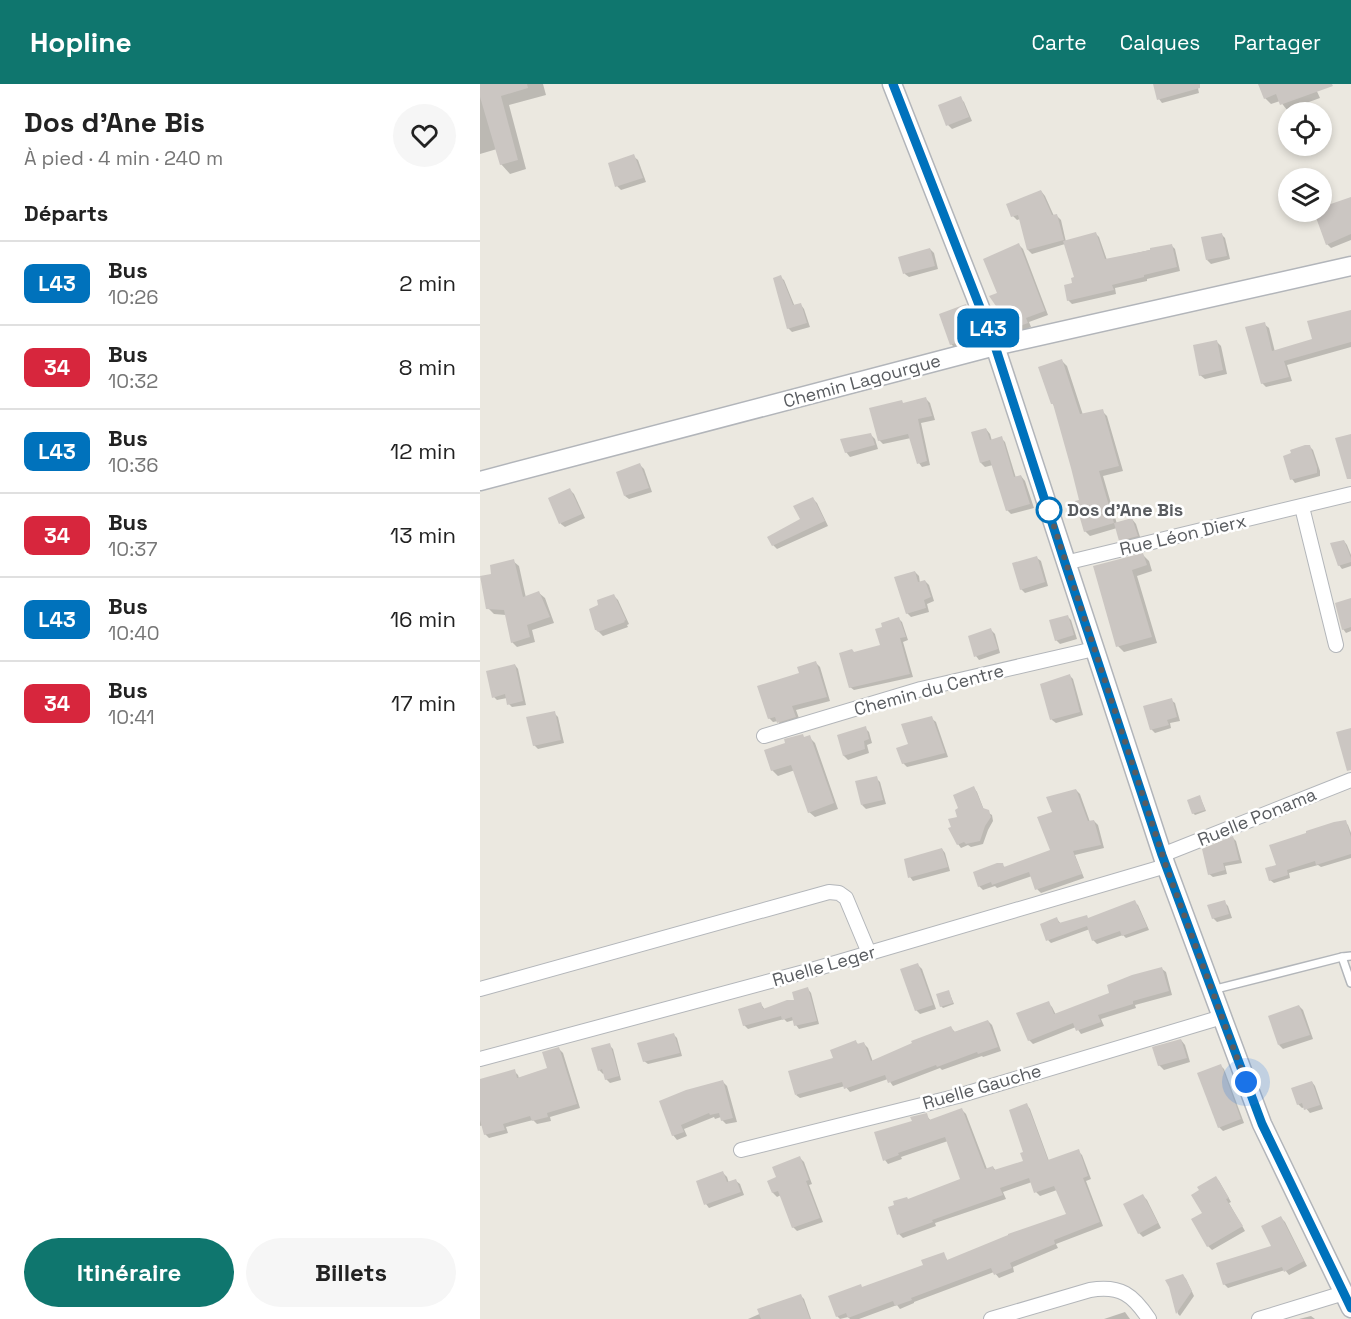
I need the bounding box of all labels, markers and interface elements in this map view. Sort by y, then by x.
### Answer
text: Hopline [30,24,132,60]
text: Carte [1032,29,1087,56]
text: Calques [1120,29,1200,56]
text: Partager [1233,29,1321,56]
map controls [1278,102,1332,222]
button: locate [1278,102,1332,156]
text: Dos d'Ane Bis [24,104,205,140]
button: heart [393,104,456,167]
text: À pied · 4 min · 240 m [24,145,223,171]
button: layers [1278,168,1332,222]
text: Départs [24,199,108,227]
text: Bus [108,256,148,284]
text: 2 min [399,269,456,297]
text: L43 [38,270,76,297]
text: 10:26 [108,284,159,310]
line badge: L43 [954,308,1022,348]
text: L43 [969,315,1007,342]
text: Bus [108,340,148,368]
street label: Chemin Lagourgue [781,348,943,413]
text: 8 min [399,353,456,381]
text: 34 [44,354,70,381]
text: 10:32 [108,368,158,394]
text: Bus [108,424,148,452]
text: 12 min [390,437,456,465]
text: L43 [38,438,76,465]
text: 10:36 [108,452,159,478]
marker: Dos d'Ane Bis [1036,497,1062,523]
place label: Dos d'Ane Bis [1067,498,1183,521]
text: Bus [108,508,148,536]
street label: Rue Léon Dierx [1117,509,1248,560]
text: 13 min [390,521,456,549]
text: 34 [44,522,70,549]
text: 10:37 [108,536,158,562]
text: Bus [108,592,148,620]
text: 16 min [390,605,456,633]
text: L43 [38,606,76,633]
text: 10:40 [108,620,160,646]
street label: Chemin du Centre [851,658,1006,721]
text: Bus [108,676,148,704]
text: 17 min [391,689,456,717]
text: 34 [44,690,70,717]
text: 10:41 [108,704,155,730]
street label: Ruelle Ponama [1194,782,1320,851]
street label: Ruelle Leger [769,940,878,991]
street label: Ruelle Gauche [920,1059,1044,1114]
your location [1231,1067,1261,1097]
button: Itinéraire [24,1238,234,1307]
button: Billets [246,1238,456,1307]

